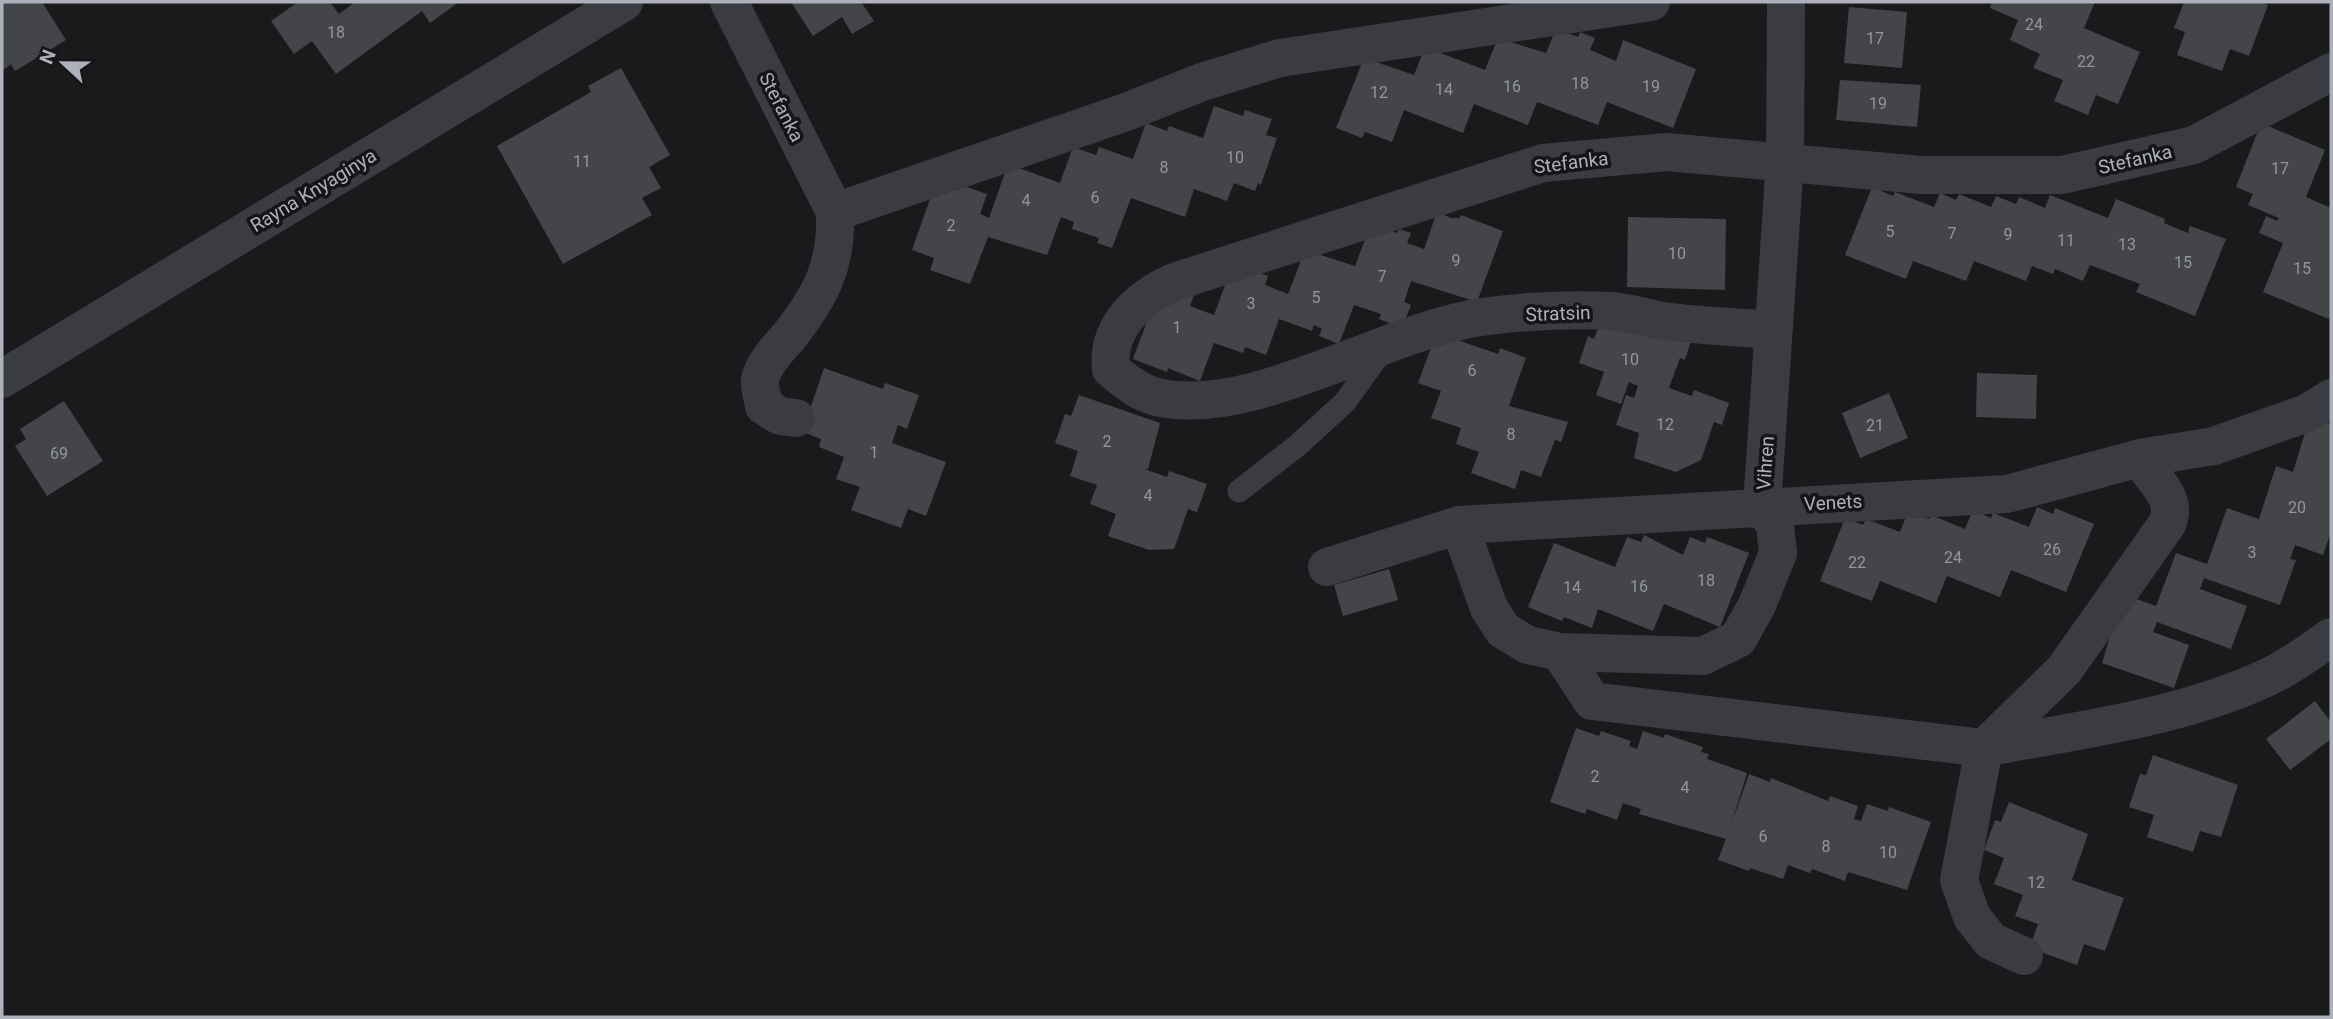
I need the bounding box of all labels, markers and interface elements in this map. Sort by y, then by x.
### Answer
house number: 24 [2025,15,2043,34]
house number: 18 [327,23,345,42]
north arrow [28,28,98,98]
house number: 17 [1866,29,1884,48]
text: N [35,46,61,67]
house number: 22 [2077,52,2095,71]
street label: Stefanka [754,69,809,146]
house number: 18 [1571,74,1589,93]
house number: 16 [1503,77,1521,96]
house number: 19 [1642,77,1660,96]
house number: 14 [1435,80,1453,99]
house number: 12 [1370,83,1388,102]
house number: 19 [1869,94,1887,113]
street label: Stefanka [2096,140,2174,179]
street label: Rayna Knyaginya [246,144,380,237]
street label: Stefanka [1532,147,1610,178]
house number: 10 [1226,148,1244,167]
house number: 11 [573,152,591,171]
house number: 8 [1160,158,1169,177]
house number: 17 [2271,159,2289,178]
house number: 6 [1091,188,1100,207]
house number: 4 [1022,191,1031,210]
house number: 2 [947,216,956,235]
house number: 5 [1886,222,1895,241]
house number: 7 [1948,224,1957,243]
house number: 9 [2004,225,2013,244]
house number: 11 [2057,231,2075,250]
house number: 13 [2118,235,2136,254]
house number: 10 [1668,244,1686,263]
house number: 9 [1452,251,1461,270]
house number: 15 [2174,253,2192,272]
house number: 15 [2293,259,2311,278]
house number: 7 [1378,267,1387,286]
house number: 5 [1312,288,1321,307]
house number: 3 [1247,294,1256,313]
street label: Stratsin [1525,301,1591,326]
house number: 1 [1173,318,1182,337]
house number: 10 [1621,350,1639,369]
house number: 6 [1468,361,1477,380]
house number: 12 [1656,415,1674,434]
house number: 21 [1866,416,1884,435]
house number: 8 [1507,425,1516,444]
house number: 2 [1103,432,1112,451]
street label: Vihren [1752,435,1779,491]
house number: 1 [870,443,879,462]
house number: 69 [50,444,68,463]
house number: 4 [1144,486,1153,505]
street label: Venets [1803,489,1863,516]
house number: 20 [2288,498,2306,517]
house number: 26 [2043,540,2061,559]
house number: 3 [2248,543,2257,562]
house number: 24 [1944,548,1962,567]
house number: 22 [1848,553,1866,572]
house number: 18 [1697,571,1715,590]
house number: 16 [1630,577,1648,596]
house number: 14 [1563,578,1581,597]
house number: 2 [1591,767,1600,786]
house number: 4 [1681,778,1690,797]
house number: 6 [1759,827,1768,846]
house number: 8 [1822,837,1831,856]
house number: 10 [1879,843,1897,862]
house number: 12 [2027,873,2045,892]

